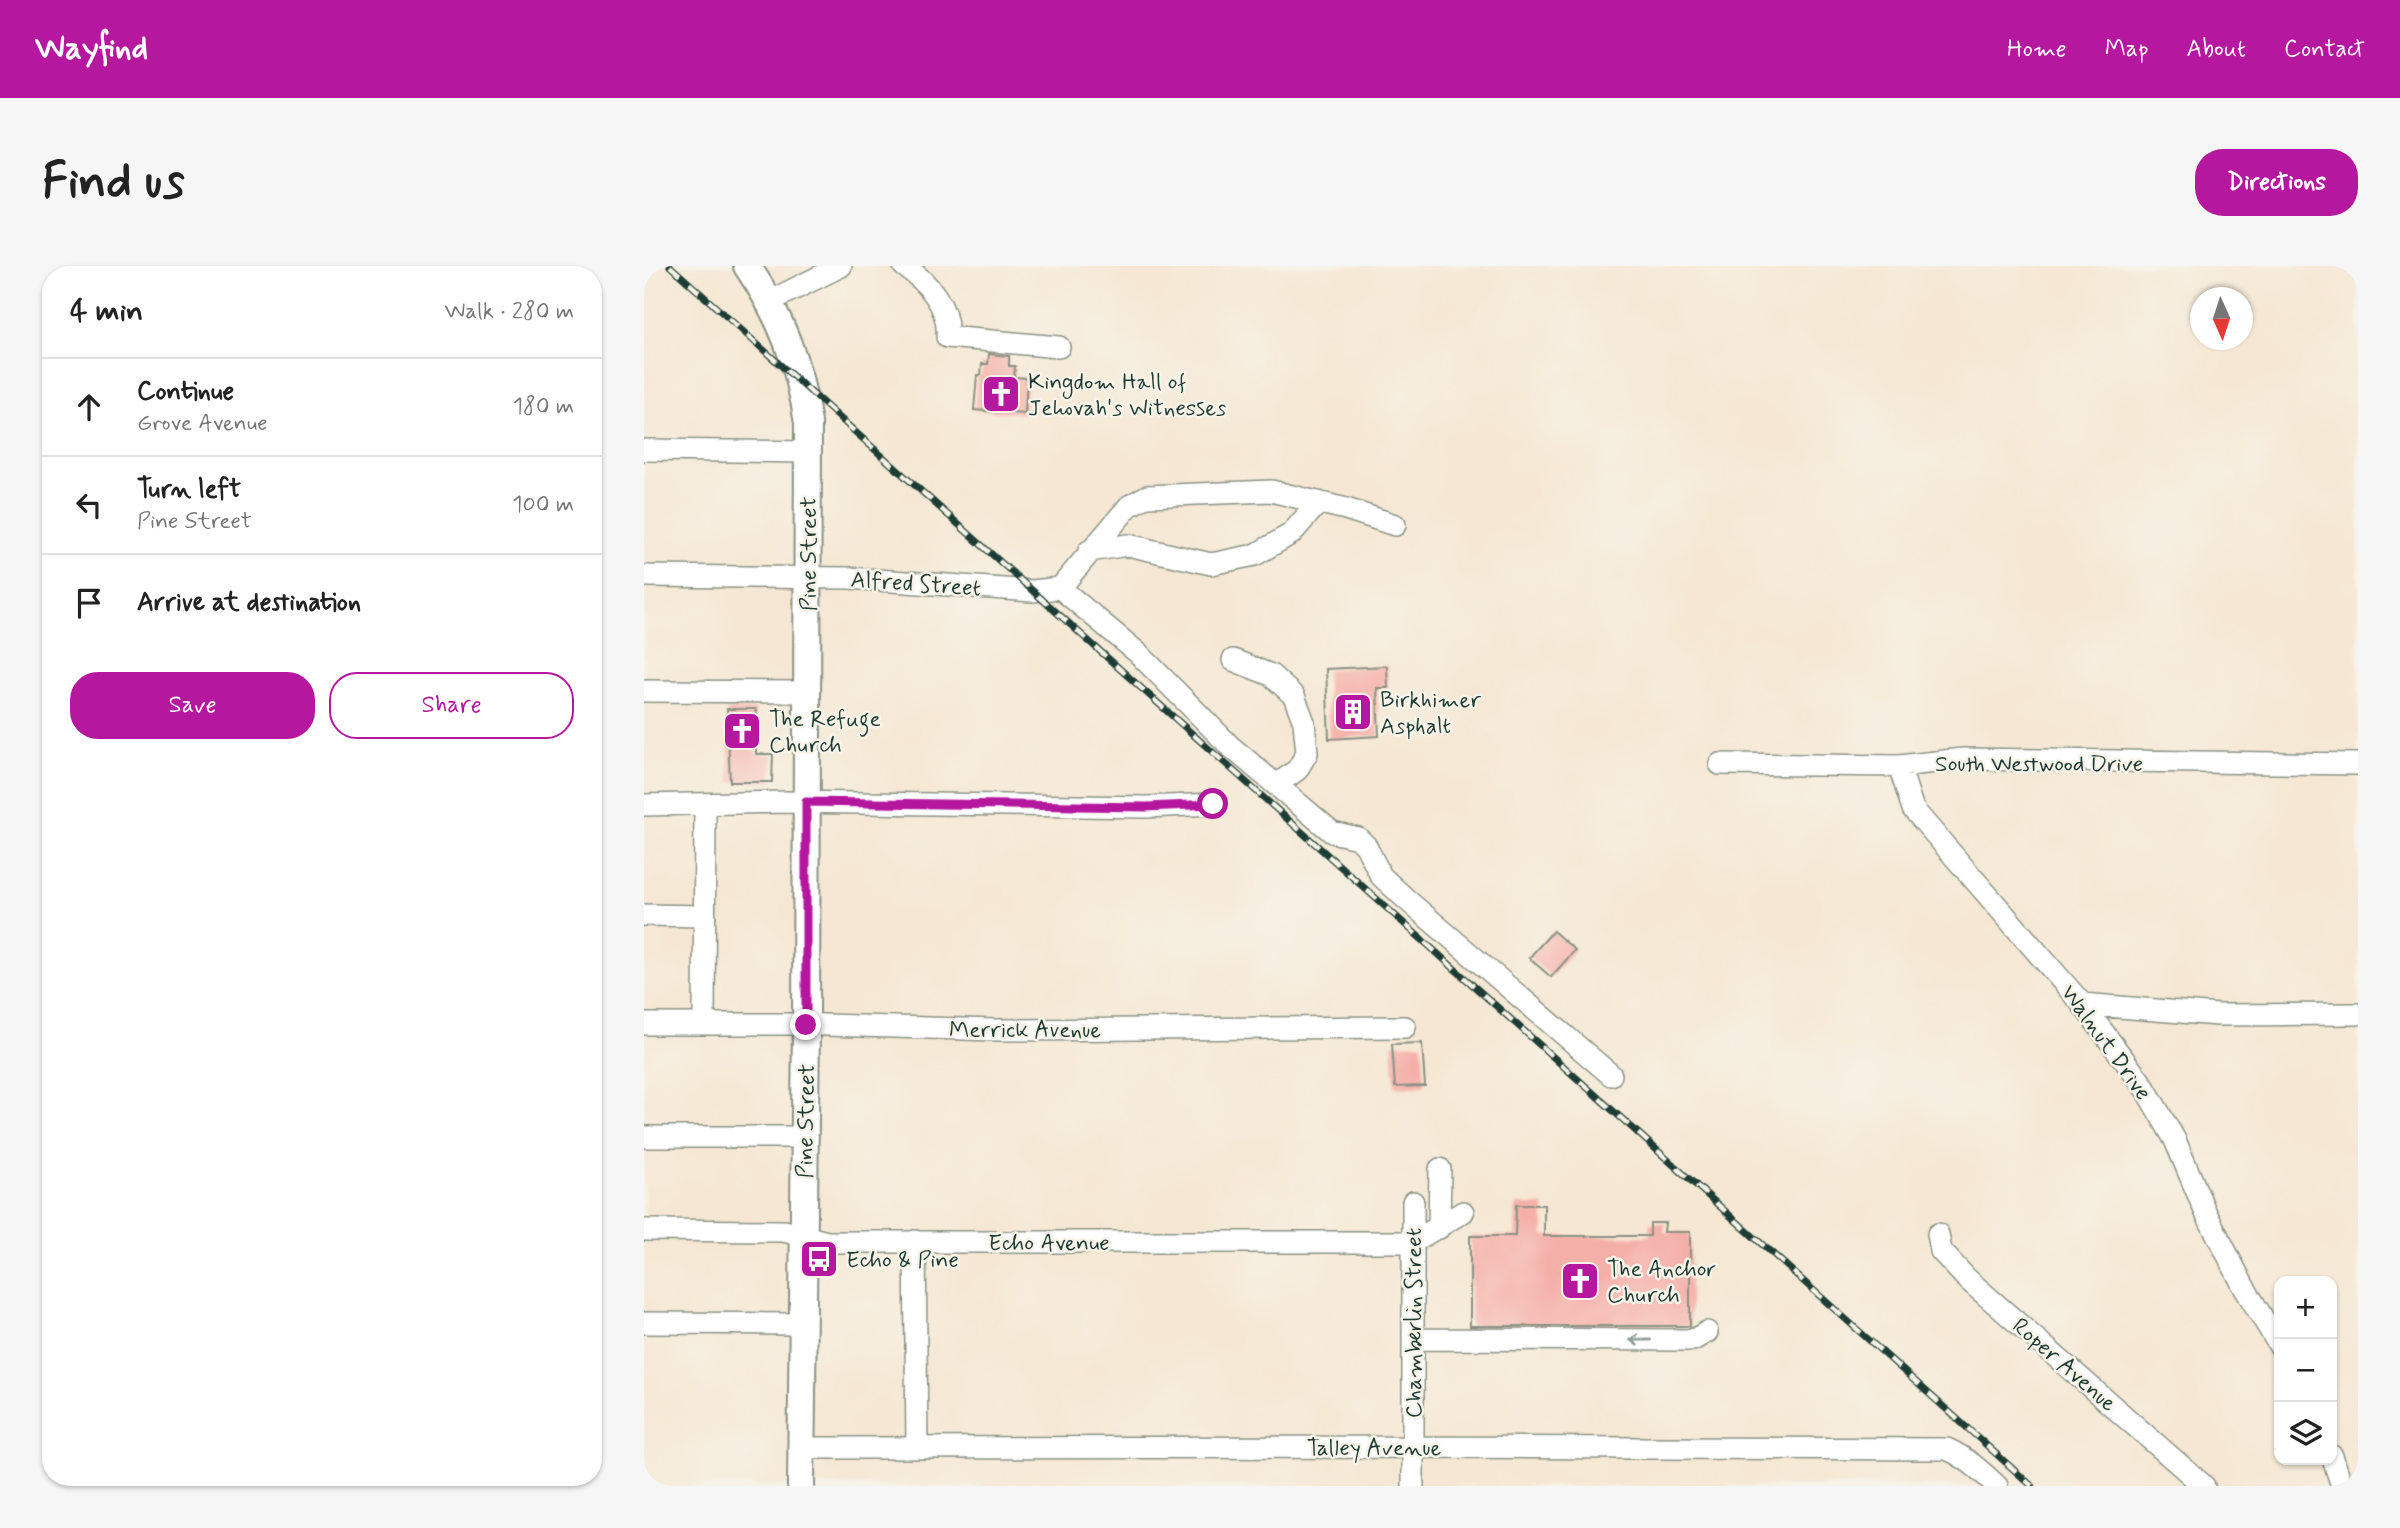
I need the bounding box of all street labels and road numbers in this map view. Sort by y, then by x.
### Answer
street label: Pine Street [795,497,825,611]
street label: Alfred Street [850,565,982,605]
street label: South Westwood Drive [1935,750,2143,780]
street label: Walnut Drive [2053,979,2157,1107]
street label: Merrick Avenue [949,1016,1101,1046]
street label: Pine Street [791,1063,823,1179]
street label: Chamberlin Street [1400,1228,1430,1418]
street label: Echo Avenue [988,1229,1110,1259]
street label: Roper Avenue [2005,1312,2122,1419]
street label: Talley Avenue [1307,1434,1441,1464]

